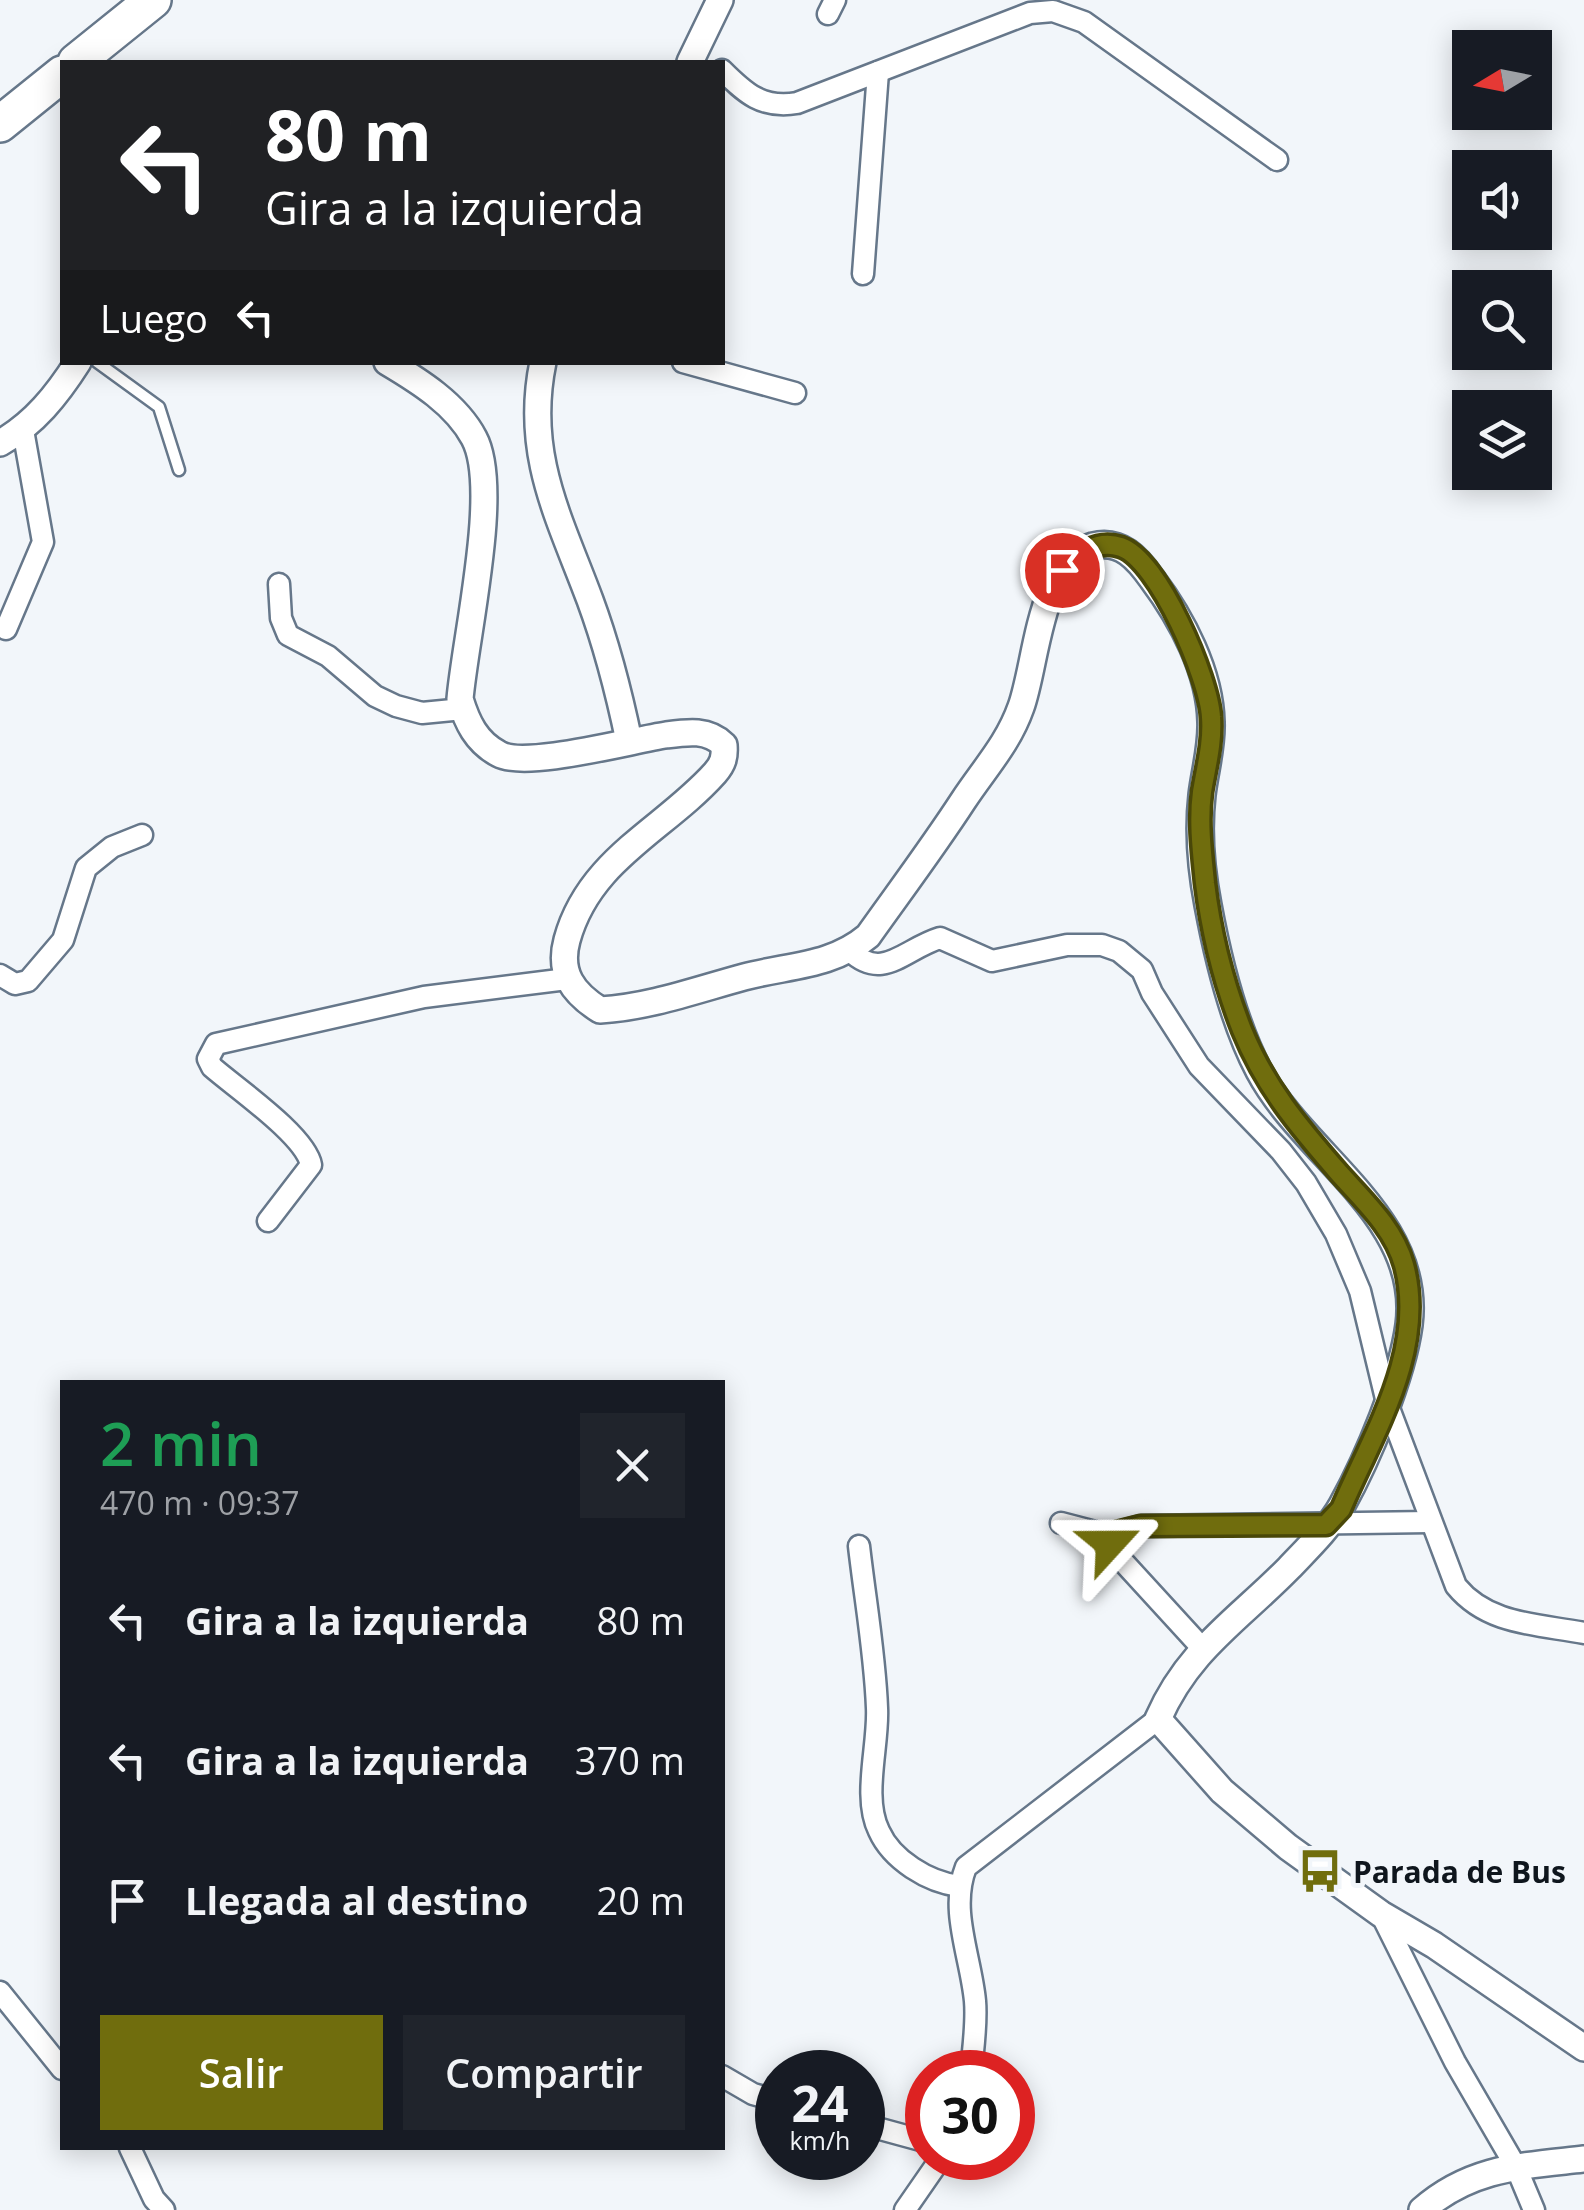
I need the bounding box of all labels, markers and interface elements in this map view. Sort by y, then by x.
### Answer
north arrow [1452,30,1552,130]
map controls [1452,30,1552,490]
text: 80 m [265,86,432,182]
icon: left [100,100,230,230]
button: sound [1452,150,1552,250]
text: Gira a la izquierda [265,177,644,238]
button: search [1452,270,1552,370]
icon: left [228,290,283,345]
text: Luego [100,292,208,344]
button: layers [1452,390,1552,490]
pin [1020,528,1105,613]
icon: arrive [1035,543,1090,598]
text: 2 min [100,1402,262,1484]
button: close [580,1413,685,1518]
text: 470 m · 09:37 [100,1481,299,1524]
position arrow [1058,1492,1162,1596]
icon: left [100,1593,155,1648]
text: Gira a la izquierda [185,1594,529,1646]
text: 80 m [596,1594,685,1646]
icon: left [100,1733,155,1788]
text: Gira a la izquierda [185,1734,529,1786]
text: 370 m [575,1734,685,1786]
bus stop icon: Parada de Bus [1296,1847,1344,1895]
place label: Parada de Bus [1353,1851,1566,1892]
icon: arrive [100,1873,155,1928]
text: Llegada al destino [185,1874,528,1926]
text: 20 m [596,1874,685,1926]
button: Salir [100,2015,383,2130]
button: Compartir [403,2015,685,2130]
speed limit sign: 30 [905,2050,1035,2180]
text: 24 [791,2069,849,2137]
text: km/h [790,2123,850,2157]

